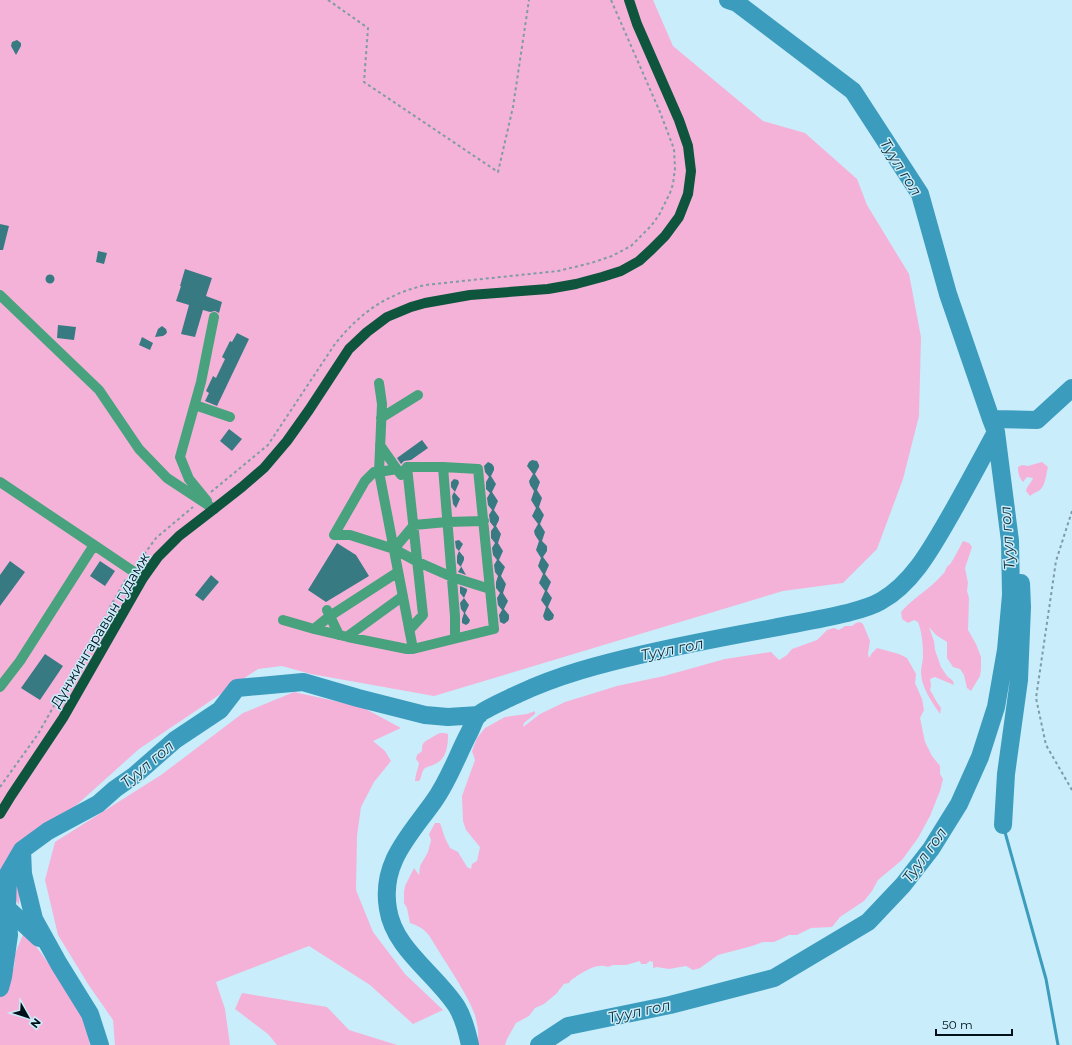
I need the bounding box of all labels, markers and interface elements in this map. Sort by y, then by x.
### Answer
water label: Туул гол [876,135,926,199]
water label: Туул гол [995,505,1019,571]
street label: Дүнжингаравын гудамж [47,549,154,711]
water label: Туул гол [639,634,705,664]
water label: Туул гол [116,736,178,792]
water label: Туул гол [898,824,950,886]
water label: Туул гол [606,995,672,1027]
north arrow [8,997,48,1037]
scale bar [936,1011,1012,1037]
text: N [28,1015,44,1031]
text: 50 m [942,1017,973,1032]

